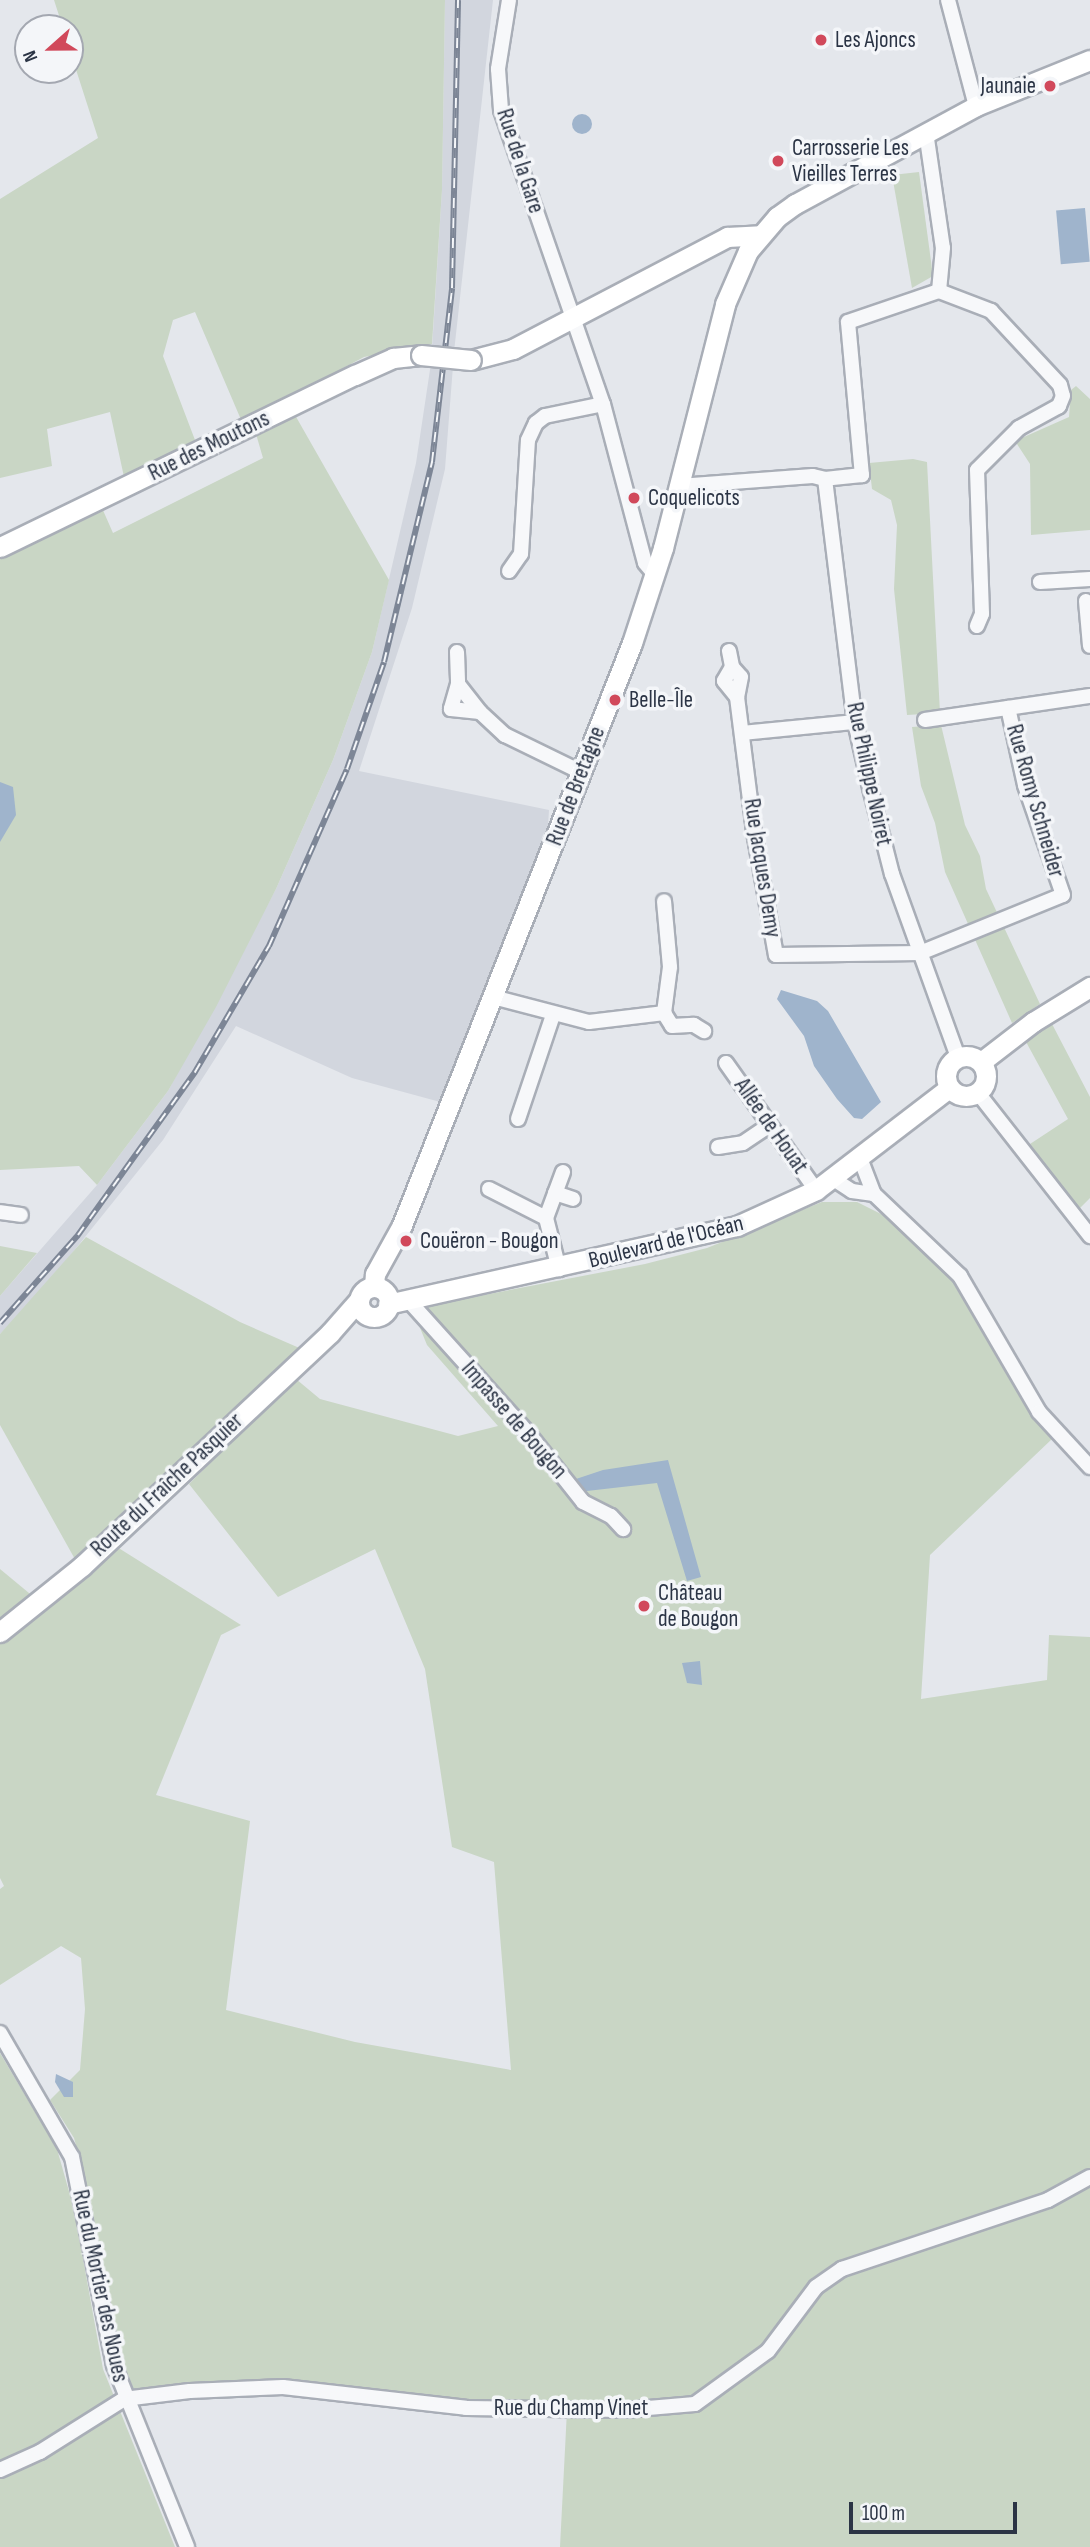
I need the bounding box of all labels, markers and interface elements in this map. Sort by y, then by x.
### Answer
north arrow [14,14,84,84]
place label: Les Ajoncs [835,26,916,54]
marker: Les Ajoncs [813,32,829,48]
text: N [18,47,43,65]
place label: Jaunaie [981,72,1036,100]
marker: Jaunaie [1042,78,1058,94]
street label: Rue de la Gare [490,105,550,217]
place label: Carrosserie Les Vieilles Terres [792,134,909,188]
marker: Carrosserie Les Vieilles Terres [770,153,786,169]
street label: Rue des Moutons [144,405,274,487]
place label: Coquelicots [648,484,740,512]
marker: Coquelicots [626,490,642,506]
place label: Belle-Île [629,686,693,714]
marker: Belle-Île [607,692,623,708]
street label: Rue Philippe Noiret [840,700,898,848]
street label: Rue Romy Schneider [1000,721,1070,881]
street label: Rue de Bretagne [541,723,611,849]
street label: Rue Jacques Demy [737,797,787,939]
street label: Allée de Houat [728,1073,814,1179]
street label: Boulevard de l'Océan [586,1209,746,1275]
place label: Couëron - Bougon [420,1227,559,1255]
marker: Couëron - Bougon [398,1233,414,1249]
street label: Impasse de Bougon [455,1355,573,1485]
street label: Route du Fraîche Pasquier [85,1407,249,1563]
place label: Château de Bougon [658,1579,738,1633]
marker: Château de Bougon [636,1598,652,1614]
street label: Rue du Mortier des Noues [66,2187,134,2385]
street label: Rue du Champ Vinet [494,2394,648,2422]
scale bar [852,2488,1020,2532]
text: 100 m [862,2501,905,2526]

